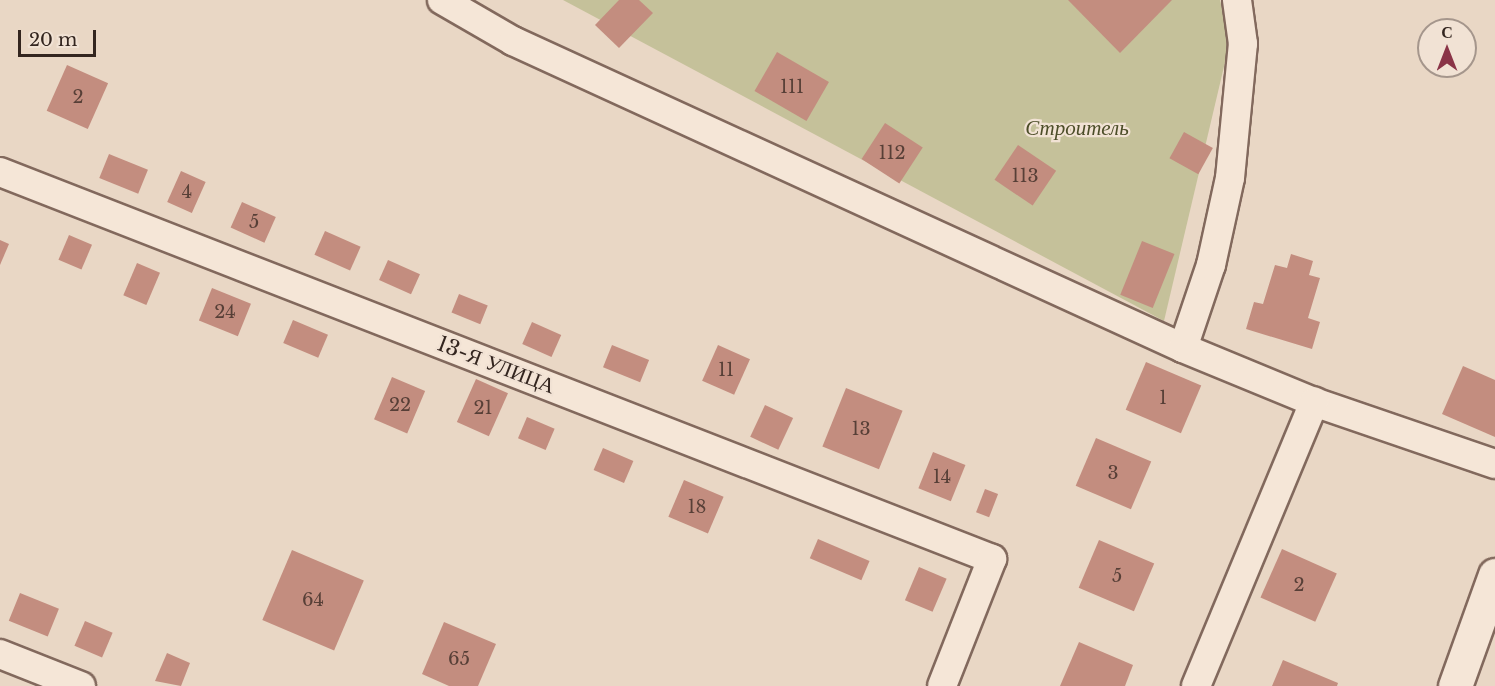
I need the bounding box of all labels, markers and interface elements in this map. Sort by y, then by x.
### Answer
scale bar [21,18,99,56]
north arrow [1417,18,1477,78]
text: С [1441,22,1453,42]
text: 20 m [29,29,77,51]
house number: 111 [780,76,804,98]
house number: 2 [72,86,84,108]
park label: Строитель [1025,115,1129,141]
house number: 112 [878,142,906,164]
house number: 113 [1011,165,1039,187]
house number: 4 [182,181,192,203]
house number: 5 [249,211,259,233]
house number: 24 [214,301,236,323]
street label: 13-Я УЛИЦА [433,331,559,399]
house number: 11 [718,359,734,381]
house number: 1 [1159,387,1167,409]
house number: 22 [389,394,411,416]
house number: 21 [473,397,493,419]
house number: 13 [851,418,871,440]
house number: 3 [1107,462,1119,484]
house number: 14 [933,466,951,488]
house number: 18 [688,496,706,518]
house number: 5 [1112,565,1122,587]
house number: 2 [1293,574,1305,596]
house number: 64 [302,589,324,611]
house number: 65 [448,648,470,670]

